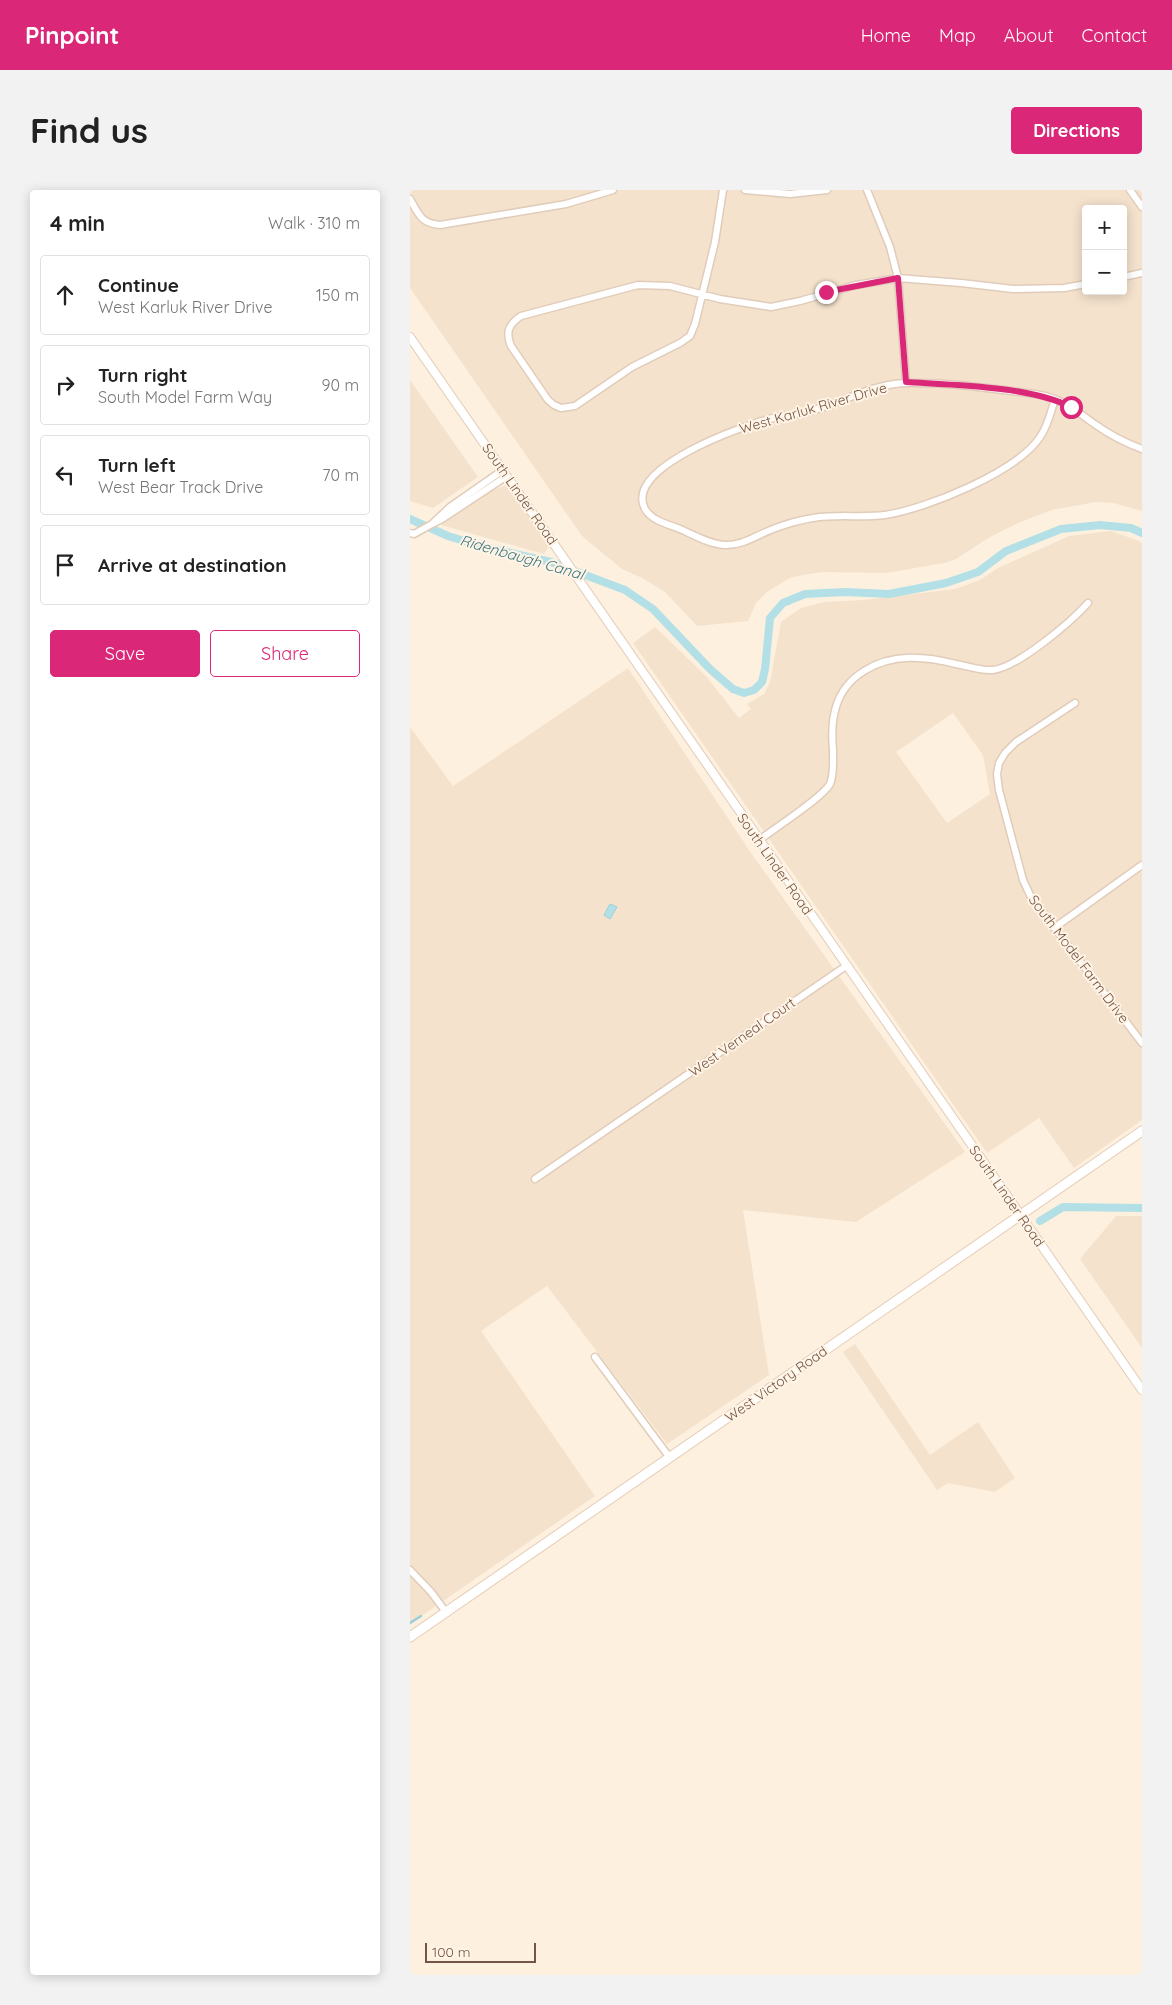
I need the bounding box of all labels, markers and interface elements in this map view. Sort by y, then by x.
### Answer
text: Pinpoint [25,20,119,50]
text: Home [861,24,911,47]
text: Map [939,24,976,47]
text: About [1004,24,1054,47]
text: Contact [1082,24,1147,47]
button: Directions [1011,107,1142,154]
text: Find us [30,108,148,152]
map controls [1082,205,1127,295]
button: + [1082,205,1127,250]
text: 4 min [50,210,105,236]
text: Walk · 310 m [268,213,360,233]
button: − [1082,250,1127,295]
text: Continue [98,273,179,297]
icon: ahead [51,281,79,309]
route end [815,281,838,304]
text: 150 m [316,285,359,305]
text: West Karluk River Drive [98,297,272,317]
text: Turn right [98,363,187,387]
icon: right [51,371,79,399]
text: 90 m [322,375,359,395]
street label: West Karluk River Drive [737,378,889,438]
text: South Model Farm Way [98,387,272,407]
route start [1060,396,1083,419]
street label: South Linder Road [478,440,562,548]
text: Turn left [98,453,176,477]
icon: left [51,461,79,489]
text: 70 m [322,465,359,485]
text: West Bear Track Drive [98,477,263,497]
water label: Ridenbaugh Canal [458,530,588,584]
icon: arrive [51,551,79,579]
text: Arrive at destination [98,553,287,577]
button: Save [50,630,200,677]
button: Share [210,630,360,677]
street label: South Linder Road [733,810,817,918]
street label: South Model Farm Drive [1025,891,1133,1027]
street label: West Verneal Court [685,993,799,1080]
street label: South Linder Road [965,1142,1049,1250]
street label: West Victory Road [721,1342,831,1426]
scale bar [425,1940,536,1963]
text: 100 m [432,1943,470,1961]

